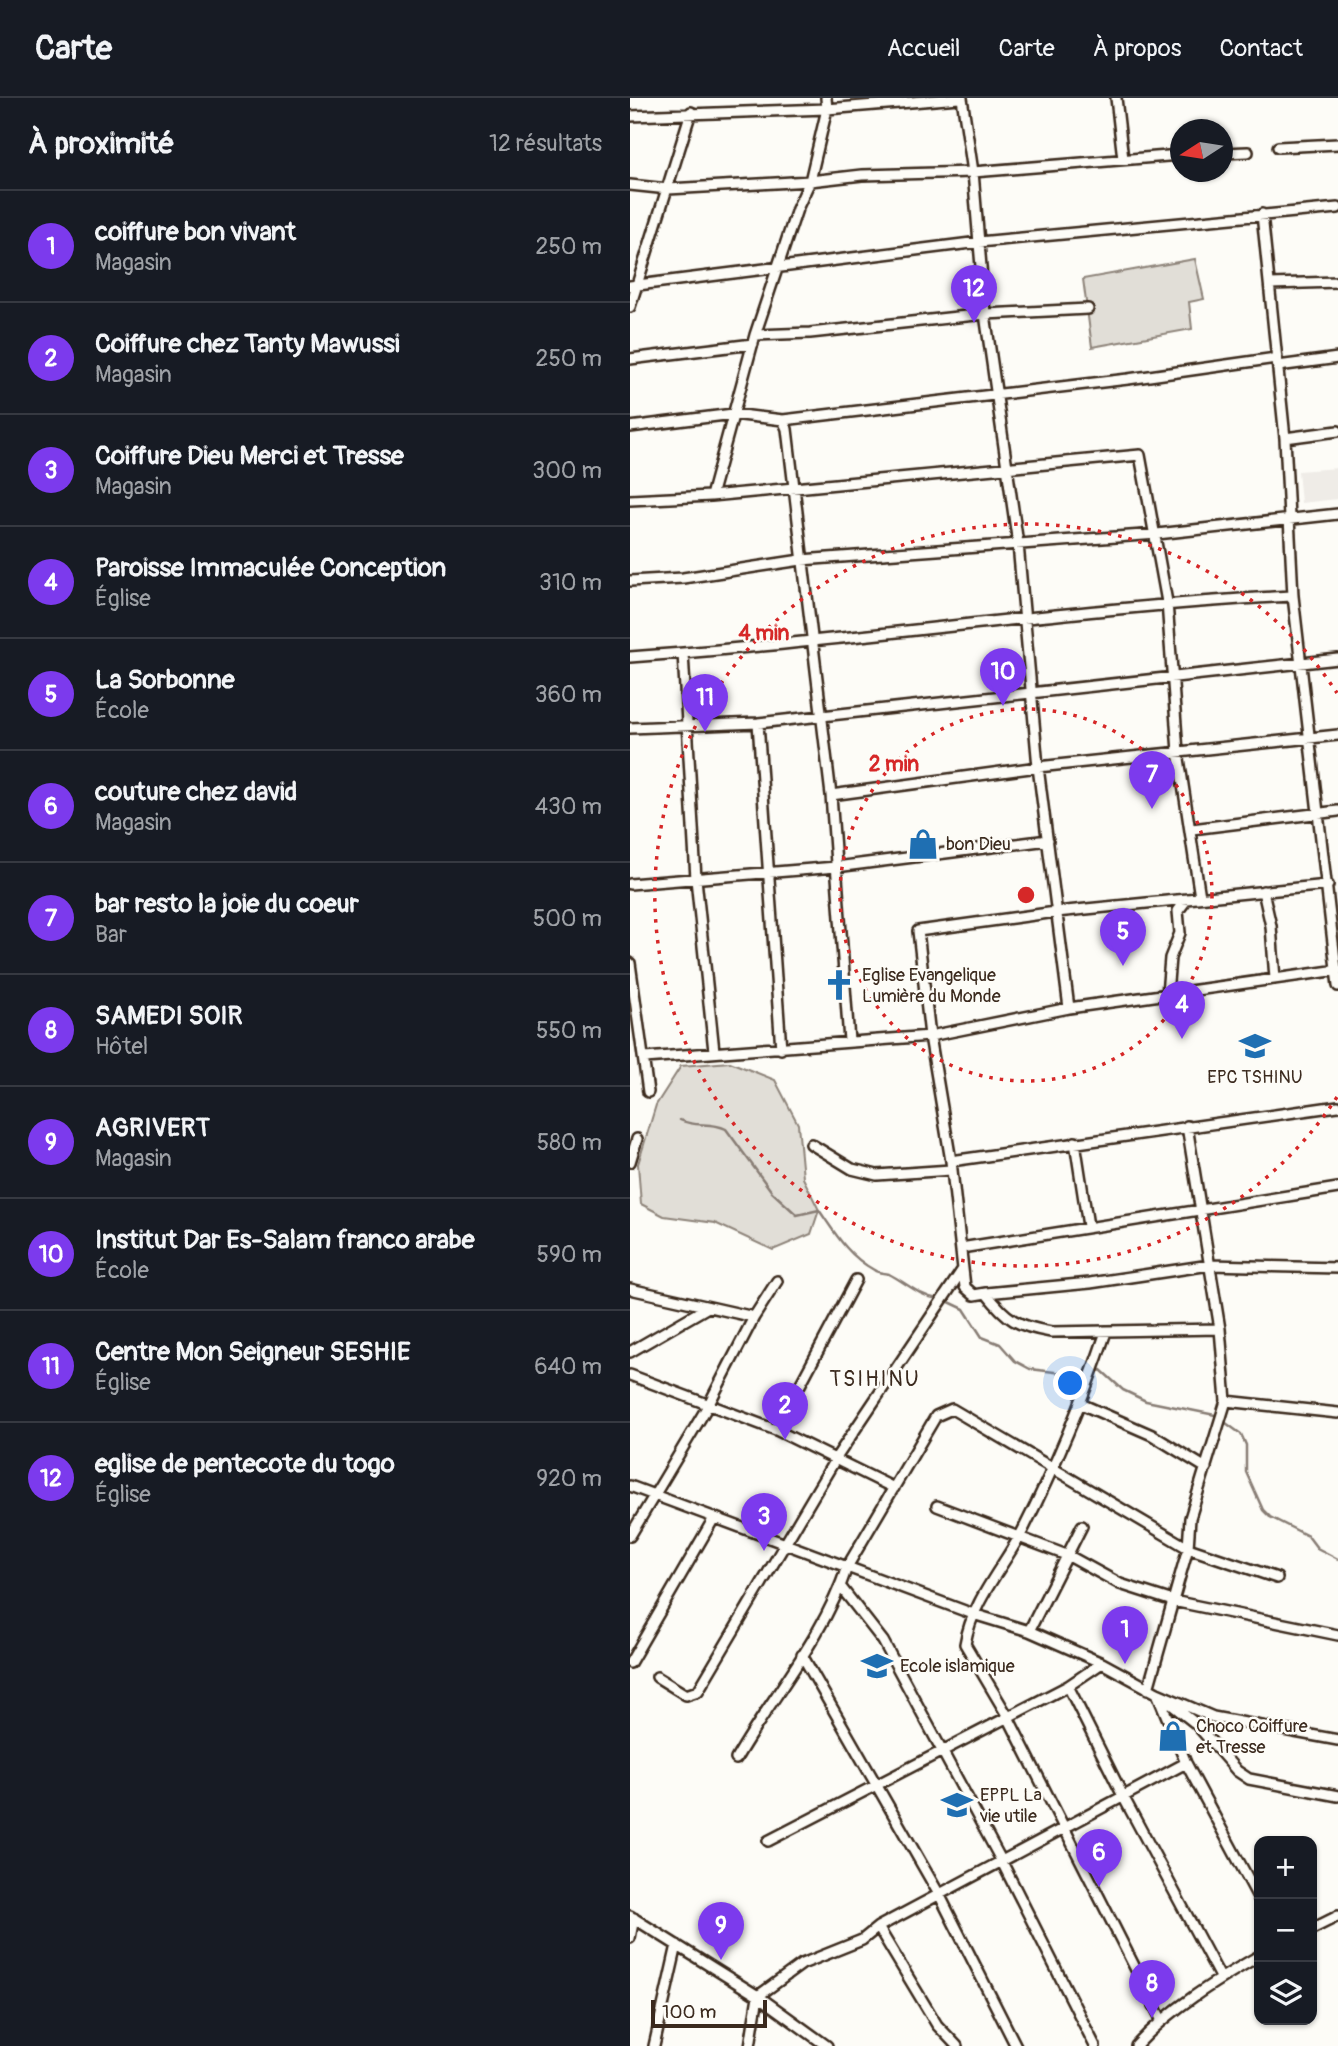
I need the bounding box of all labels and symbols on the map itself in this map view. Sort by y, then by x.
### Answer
north arrow [1170,119,1233,182]
pin: 12 [951,265,997,323]
text: 4 min [739,620,790,647]
pin: 10 [980,648,1026,706]
pin: 11 [682,674,728,732]
text: 2 min [869,751,919,778]
pin: 7 [1129,751,1175,809]
shop icon: bon Dieu [906,827,940,861]
place label: bon Dieu [946,833,1011,856]
centre of rings [1014,883,1038,907]
pin: 5 [1100,908,1146,966]
place label: Eglise Evangelique Lumière du Monde [862,964,1001,1008]
church icon: Eglise Evangelique Lumière du Monde [822,968,856,1002]
pin: 4 [1159,981,1205,1039]
school or university icon: EPC TSHINU [1238,1029,1272,1063]
place label: EPC TSHINU [1207,1066,1303,1089]
district label: TSIHINU [829,1366,921,1393]
your location [1053,1366,1087,1400]
pin: 2 [762,1382,808,1440]
pin: 3 [741,1493,787,1551]
pin: 1 [1102,1606,1148,1664]
school or university icon: Ecole islamique [860,1649,894,1683]
place label: Ecole islamique [900,1655,1015,1678]
place label: Choco Coiffure et Tresse [1196,1715,1308,1759]
shop icon: Choco Coiffure et Tresse [1156,1719,1190,1753]
place label: EPPL La vie utile [979,1784,1042,1828]
school or university icon: EPPL La vie utile [940,1788,974,1822]
pin: 6 [1076,1829,1122,1887]
pin: 9 [698,1902,744,1960]
pin: 8 [1129,1960,1175,2018]
scale bar [651,1997,766,2029]

